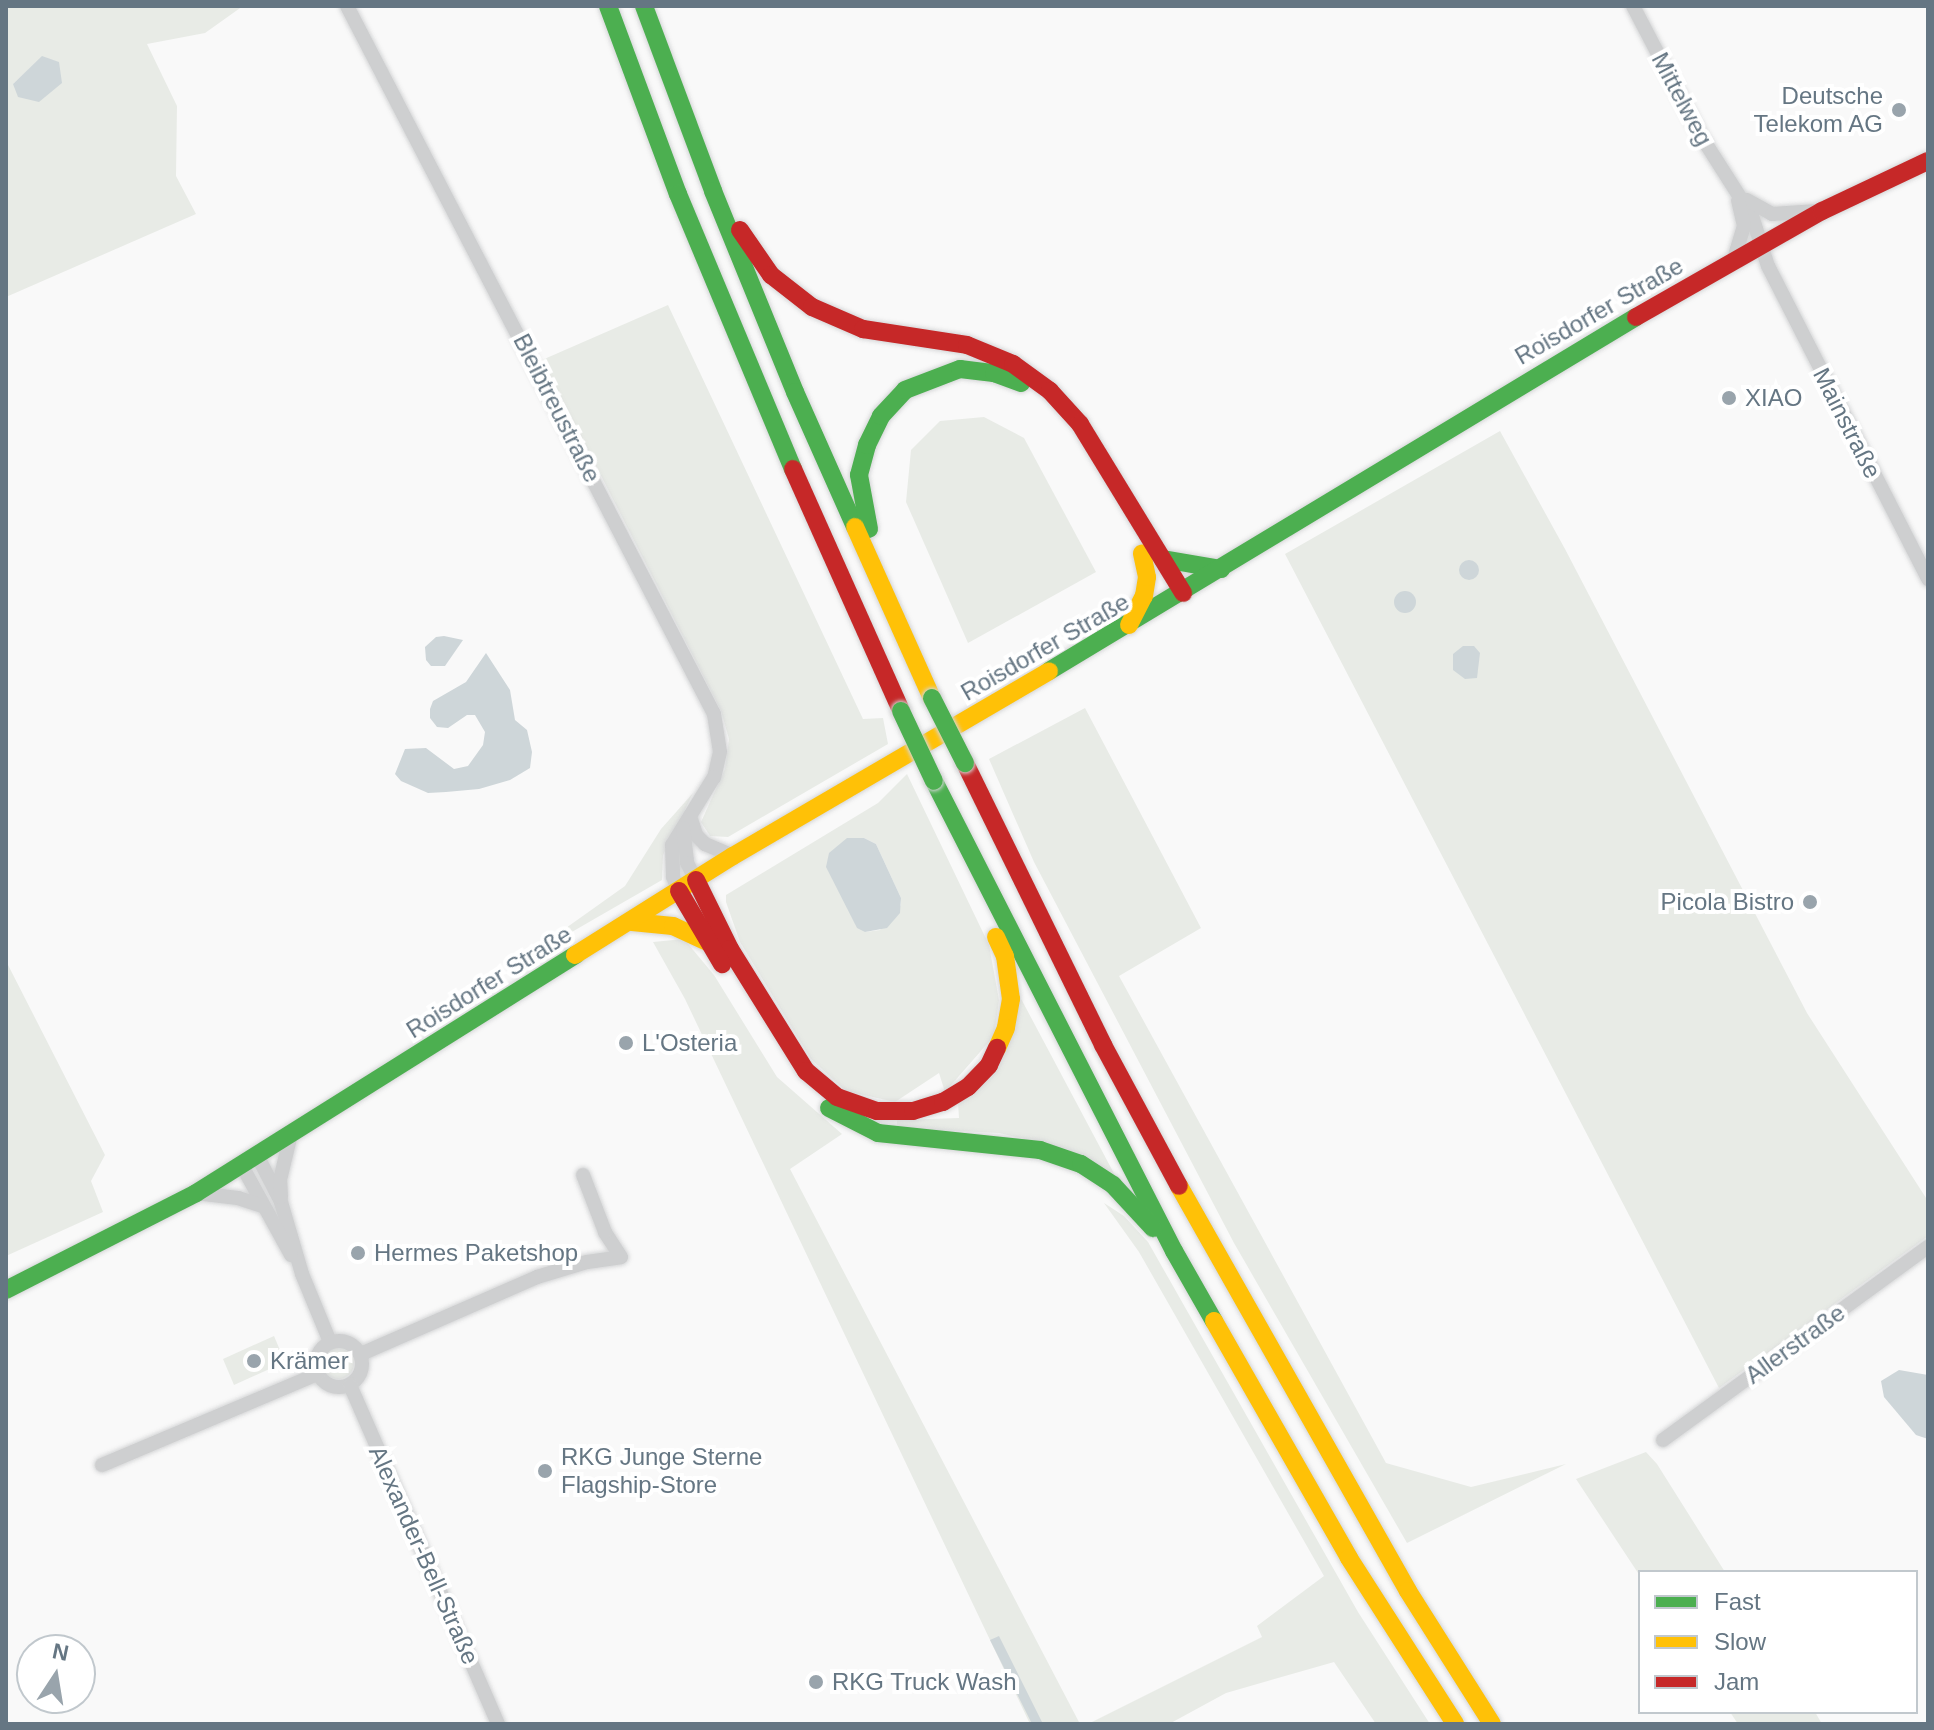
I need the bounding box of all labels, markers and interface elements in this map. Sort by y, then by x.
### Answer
street label: Mittelweg [1645,47,1719,151]
place label: Deutsche Telekom AG [1752,82,1883,138]
marker: Deutsche Telekom AG [1890,101,1908,119]
street label: Roisdorfer Straße [1510,251,1688,371]
street label: Bleibtreustraße [507,329,607,487]
street label: Mainstraße [1807,363,1887,483]
place label: XIAO [1745,384,1802,412]
marker: XIAO [1720,389,1738,407]
street label: Roisdorfer Straße [956,587,1134,707]
place label: Picola Bistro [1661,888,1794,916]
marker: Picola Bistro [1801,893,1819,911]
street label: Roisdorfer Straße [401,920,577,1044]
place label: L'Osteria [642,1029,737,1057]
marker: L'Osteria [617,1034,635,1052]
place label: Hermes Paketshop [374,1239,578,1267]
marker: Hermes Paketshop [349,1244,367,1262]
street label: Allerstraße [1740,1298,1850,1390]
place label: Krämer [270,1347,349,1375]
marker: Krämer [245,1352,263,1370]
street label: Alexander-Bell-Straße [363,1441,485,1669]
place label: RKG Junge Sterne Flagship-Store [561,1443,762,1499]
marker: RKG Junge Sterne Flagship-Store [536,1462,554,1480]
legend [1638,1570,1918,1714]
text: Fast [1714,1588,1761,1615]
text: Slow [1714,1628,1766,1655]
north arrow [16,1634,96,1714]
text: N [50,1638,71,1666]
place label: RKG Truck Wash [832,1668,1017,1696]
text: Jam [1714,1668,1759,1695]
marker: RKG Truck Wash [807,1673,825,1691]

